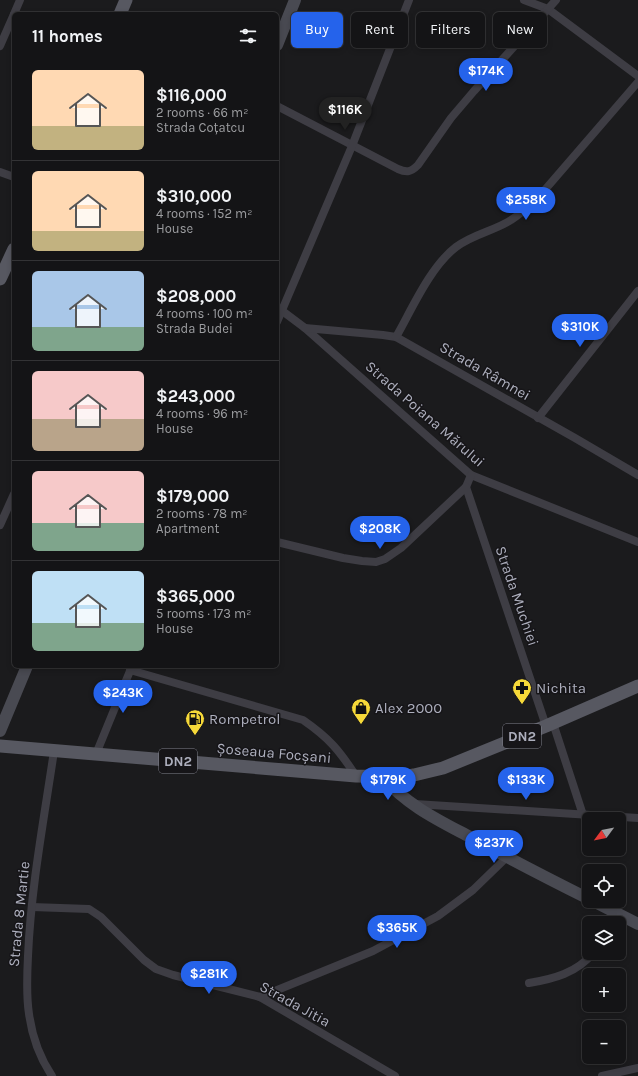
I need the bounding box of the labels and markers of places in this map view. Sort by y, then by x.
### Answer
pin: $174K [458,58,514,92]
pin: $116K [317,97,373,131]
pin: $258K [498,187,554,221]
pin: $310K [552,314,608,348]
pin: $208K [352,516,408,550]
pharmacy icon: Nichita [511,677,533,705]
place label: Nichita [536,679,586,697]
pin: $243K [95,680,151,714]
shop icon: Alex 2000 [350,697,372,725]
place label: Alex 2000 [375,699,442,717]
fuel station icon: Rompetrol [184,708,206,736]
place label: Rompetrol [209,710,280,728]
pin: $179K [360,767,416,801]
pin: $133K [498,767,554,801]
pin: $237K [466,830,522,864]
pin: $365K [369,915,425,949]
pin: $281K [181,961,237,995]

